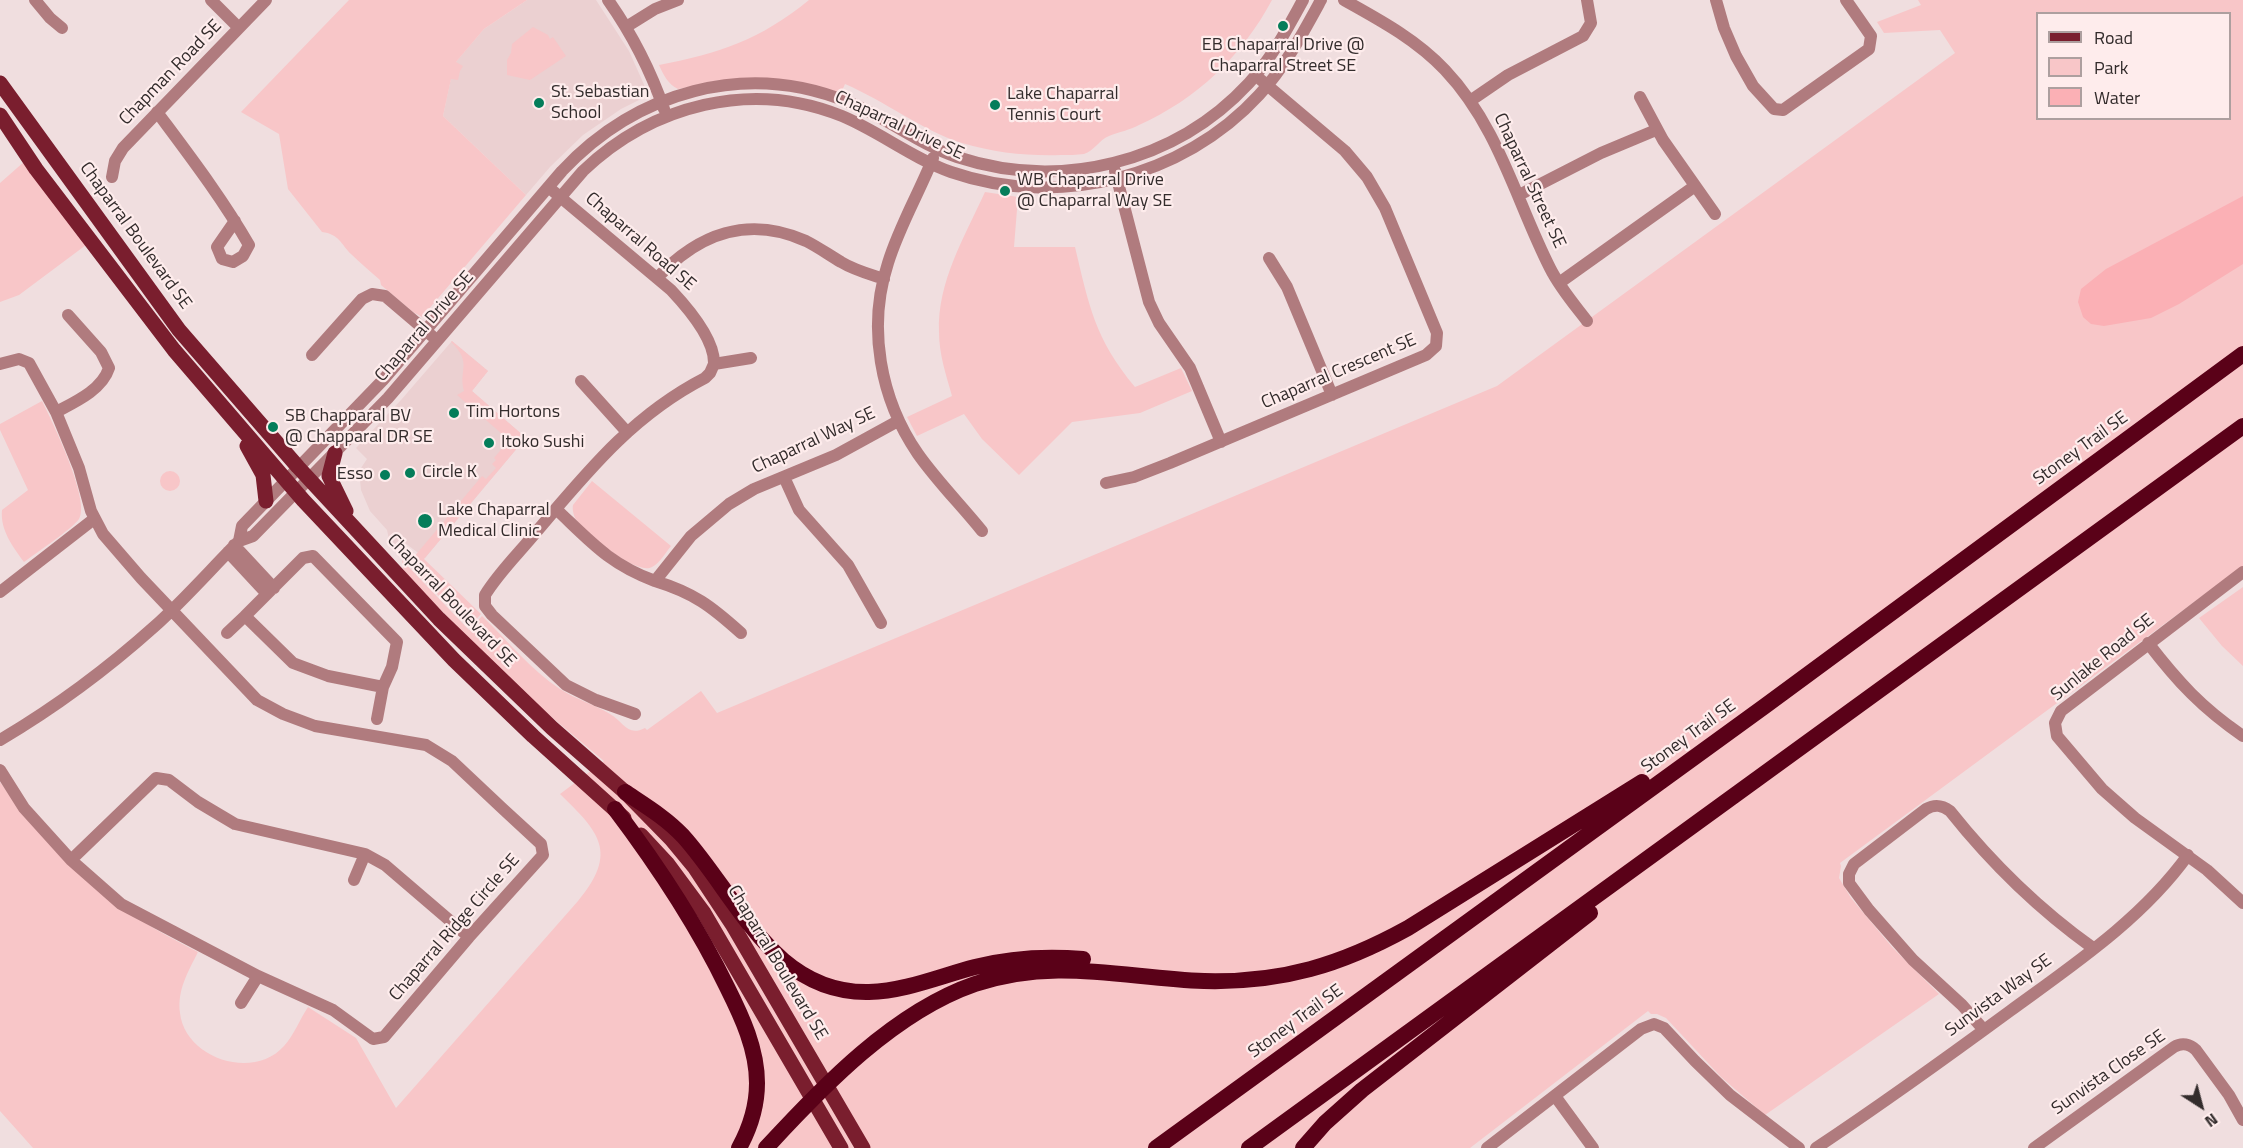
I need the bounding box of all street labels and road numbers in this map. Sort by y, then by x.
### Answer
street label: Chapman Road SE [115,16,227,130]
street label: Chaparral Drive SE [831,87,967,165]
street label: Chaparral Street SE [1488,110,1570,252]
street label: Chaparral Boulevard SE [74,158,196,314]
street label: Chaparral Road SE [580,188,700,296]
street label: Chaparral Drive SE [371,267,479,387]
street label: Chaparral Crescent SE [1258,330,1420,414]
street label: Chaparral Way SE [749,403,879,479]
street label: Stoney Trail SE [2030,407,2132,491]
street label: Chaparral Boulevard SE [382,530,520,672]
street label: Sunlake Road SE [2047,610,2159,706]
street label: Stoney Trail SE [1638,695,1740,779]
street label: Chaparral Ridge Circle SE [385,850,525,1006]
street label: Chaparral Boulevard SE [722,882,832,1044]
street label: Sunvista Way SE [1942,950,2056,1042]
street label: Stoney Trail SE [1245,980,1347,1064]
street label: Sunvista Close SE [2048,1026,2170,1120]

